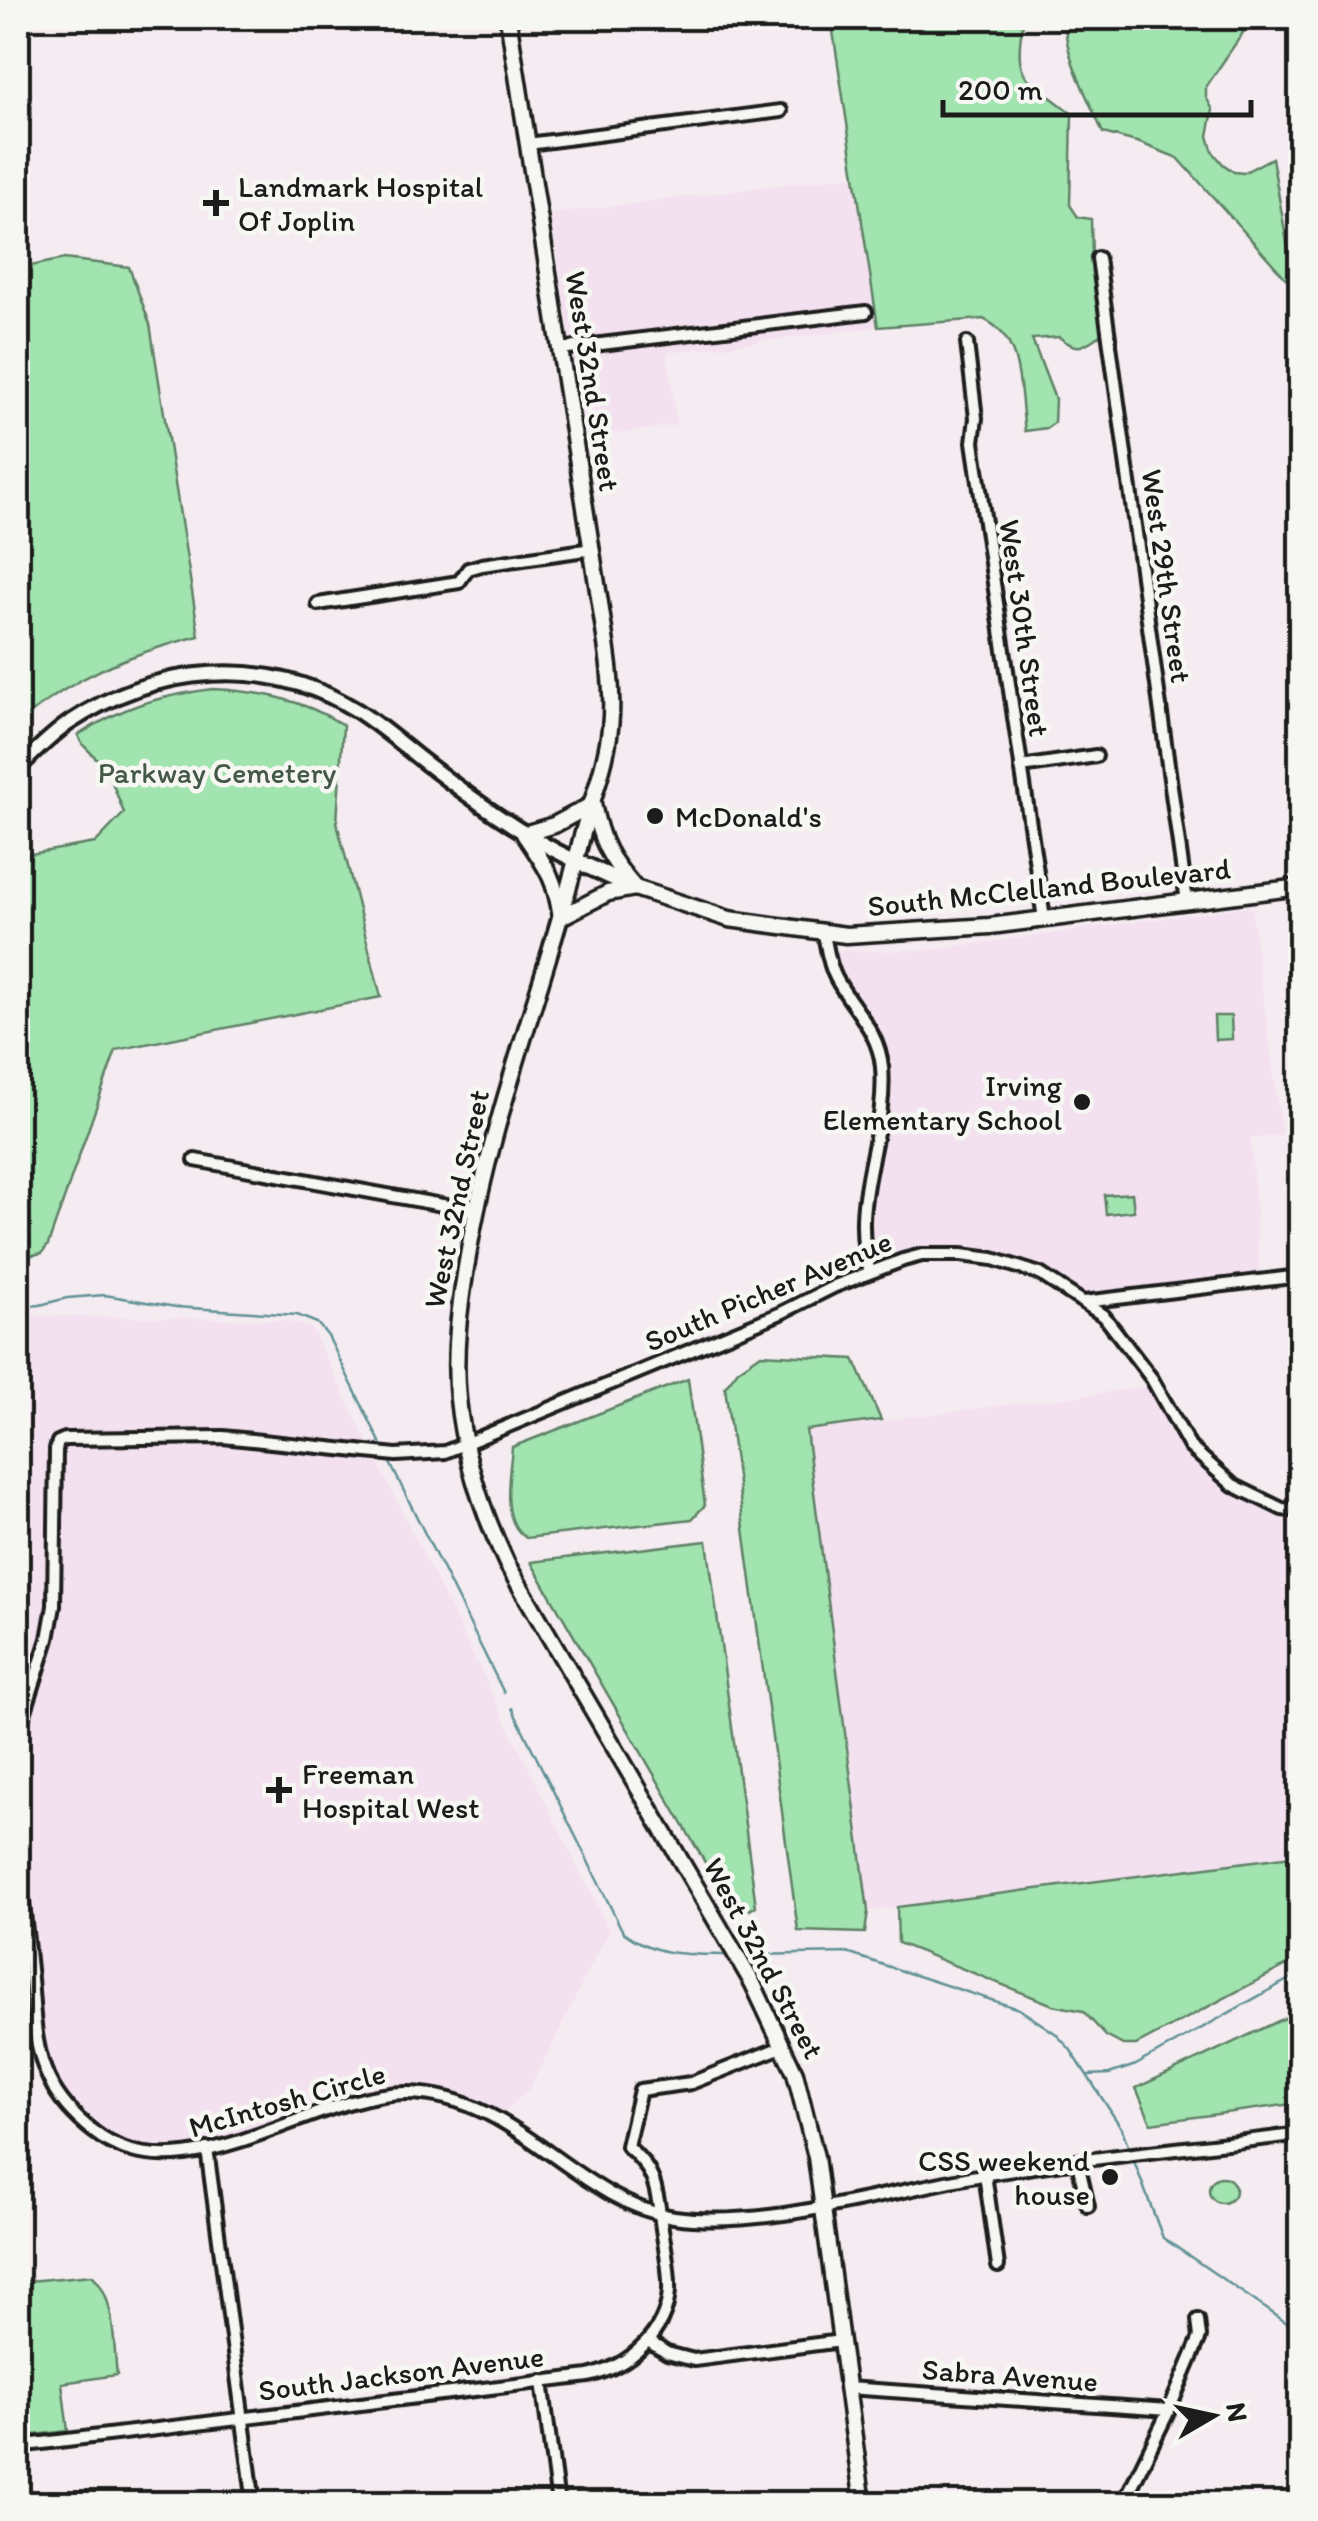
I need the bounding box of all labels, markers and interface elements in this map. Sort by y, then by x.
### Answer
scale bar [943,55,1250,117]
text: 200 m [958,71,1043,108]
place label: Landmark Hospital Of Joplin [238,168,484,239]
marker: Landmark Hospital Of Joplin [203,190,229,216]
street label: West 32nd Street [557,268,629,494]
street label: West 29th Street [1134,467,1200,685]
street label: West 30th Street [991,517,1059,739]
park label: Parkway Cemetery [98,754,336,791]
place label: McDonald's [675,798,822,835]
marker: McDonald's [644,805,666,827]
street label: South McClelland Boulevard [866,850,1232,924]
place label: Irving Elementary School [823,1067,1063,1138]
street label: West 32nd Street [415,1086,497,1312]
marker: Irving Elementary School [1071,1091,1093,1113]
street label: South Picher Avenue [639,1222,897,1360]
place label: Freeman Hospital West [302,1755,480,1826]
marker: Freeman Hospital West [266,1777,292,1803]
street label: West 32nd Street [695,1851,833,2065]
street label: McIntosh Circle [184,2054,390,2146]
place label: CSS weekend house [918,2142,1090,2213]
marker: CSS weekend house [1099,2166,1121,2188]
street label: South Jackson Avenue [256,2337,546,2409]
street label: Sabra Avenue [921,2350,1099,2400]
north arrow [1163,2366,1263,2466]
text: N [1219,2400,1256,2424]

